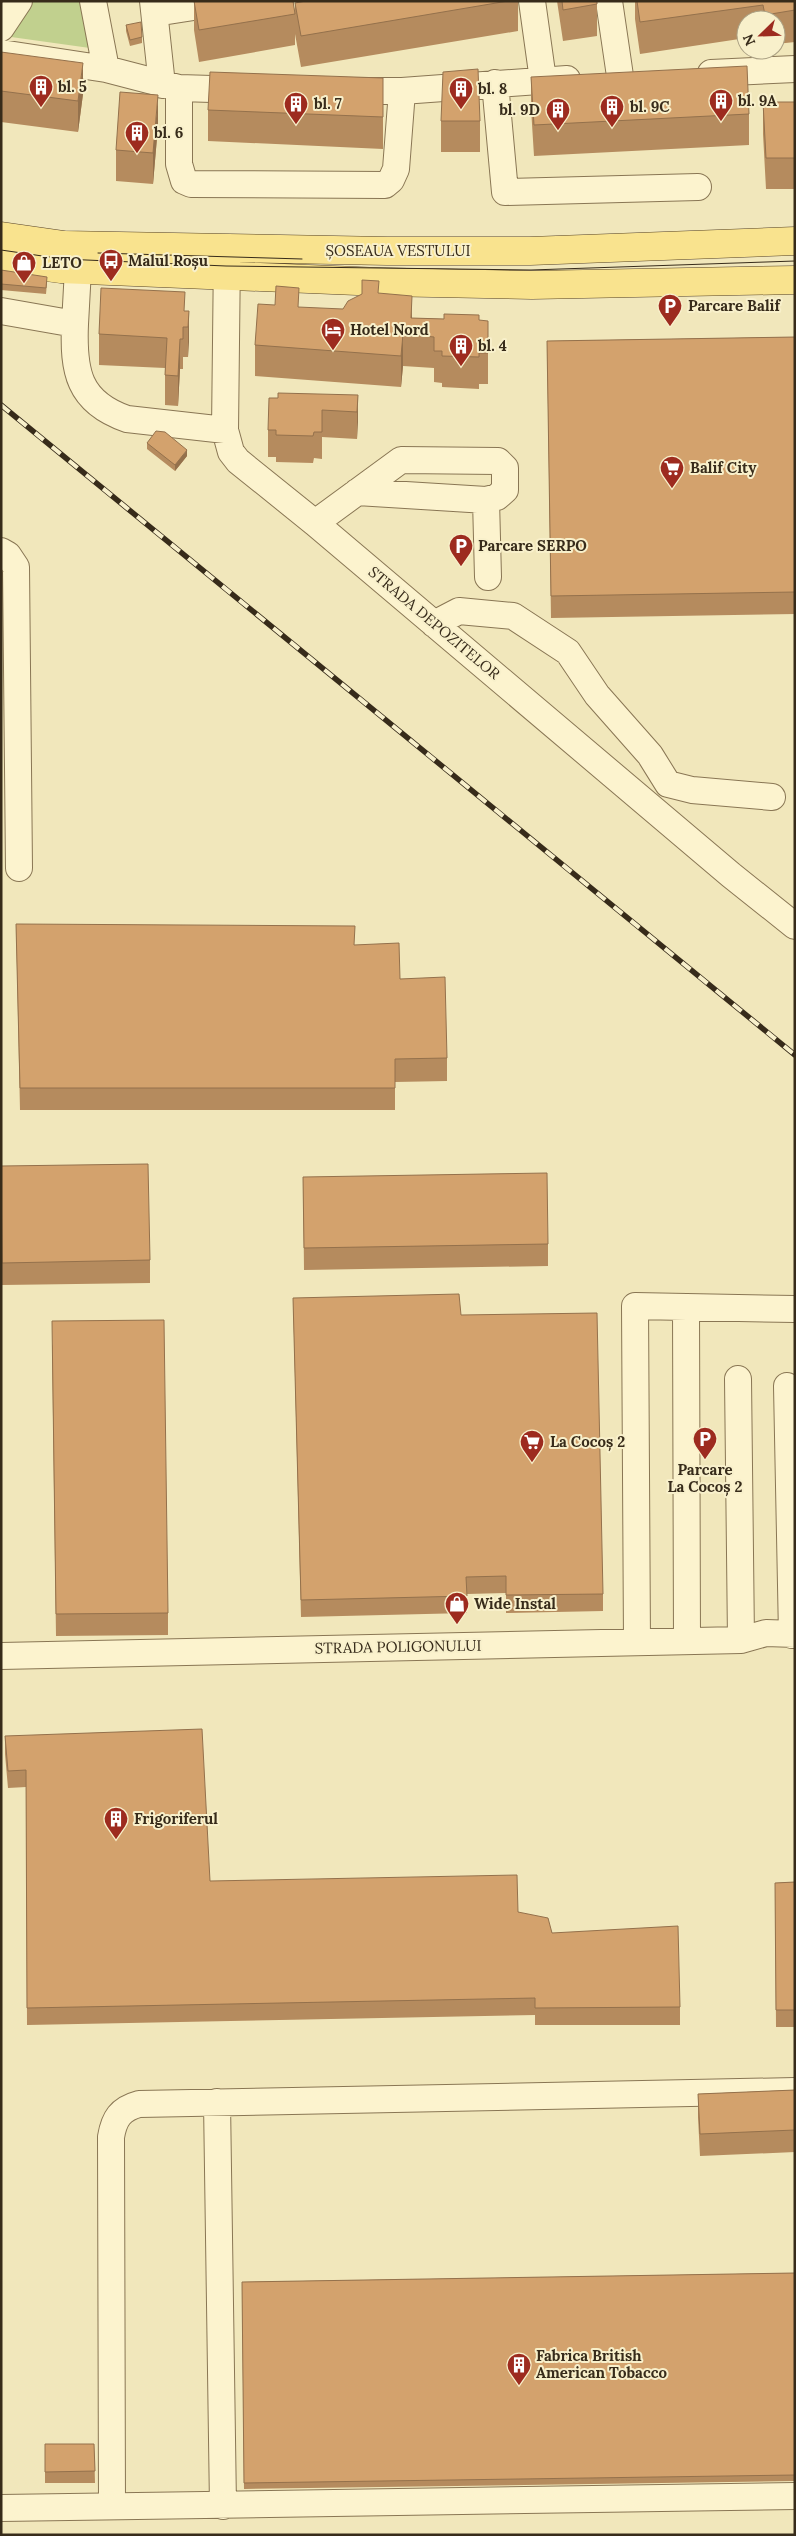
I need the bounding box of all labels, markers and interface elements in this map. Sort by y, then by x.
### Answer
north arrow [736,10,786,60]
text: N [739,31,759,49]
building icon: bl. 5 [28,74,54,108]
building icon: bl. 8 [448,76,474,110]
place label: bl. 5 [57,77,87,96]
place label: bl. 8 [477,79,507,98]
building icon: bl. 9A [708,88,734,122]
building icon: bl. 7 [283,91,309,125]
place label: bl. 9A [737,91,777,110]
place label: bl. 7 [313,94,342,113]
building icon: bl. 9C [599,94,625,128]
building icon: bl. 9D [545,97,571,131]
place label: bl. 9C [629,97,670,116]
place label: bl. 9D [498,100,540,119]
building icon: bl. 6 [124,120,150,154]
place label: bl. 6 [153,123,183,142]
street label: ȘOSEAUA VESTULUI [326,241,470,260]
bus stop icon: Malul Roșu [98,248,124,282]
shop icon: LETO [11,250,37,284]
place label: Malul Roșu [128,251,208,271]
place label: LETO [42,253,82,272]
parking icon: Parcare Balif [657,293,683,327]
place label: Parcare Balif [688,296,781,315]
hotel icon: Hotel Nord [320,317,346,351]
place label: Hotel Nord [350,320,429,339]
building icon: bl. 4 [448,333,474,367]
place label: bl. 4 [477,336,507,355]
supermarket icon: Balif City [659,455,685,489]
place label: Balif City [690,458,757,477]
parking icon: Parcare SERPO [448,533,474,567]
place label: Parcare SERPO [478,536,587,555]
street label: STRADA DEPOZITELOR [365,562,504,684]
parking icon: Parcare La Cocoș 2 [692,1426,718,1460]
supermarket icon: La Cocoș 2 [519,1429,545,1463]
place label: La Cocoș 2 [550,1432,625,1452]
place label: Parcare La Cocoș 2 [667,1460,743,1497]
shop icon: Wide Instal [444,1591,470,1625]
place label: Wide Instal [474,1594,556,1613]
street label: STRADA POLIGONULUI [314,1636,482,1657]
building icon: Frigoriferul [103,1806,129,1840]
place label: Frigoriferul [134,1809,218,1828]
place label: Fabrica British American Tobacco [536,2346,667,2382]
building icon: Fabrica British American Tobacco [506,2352,532,2386]

